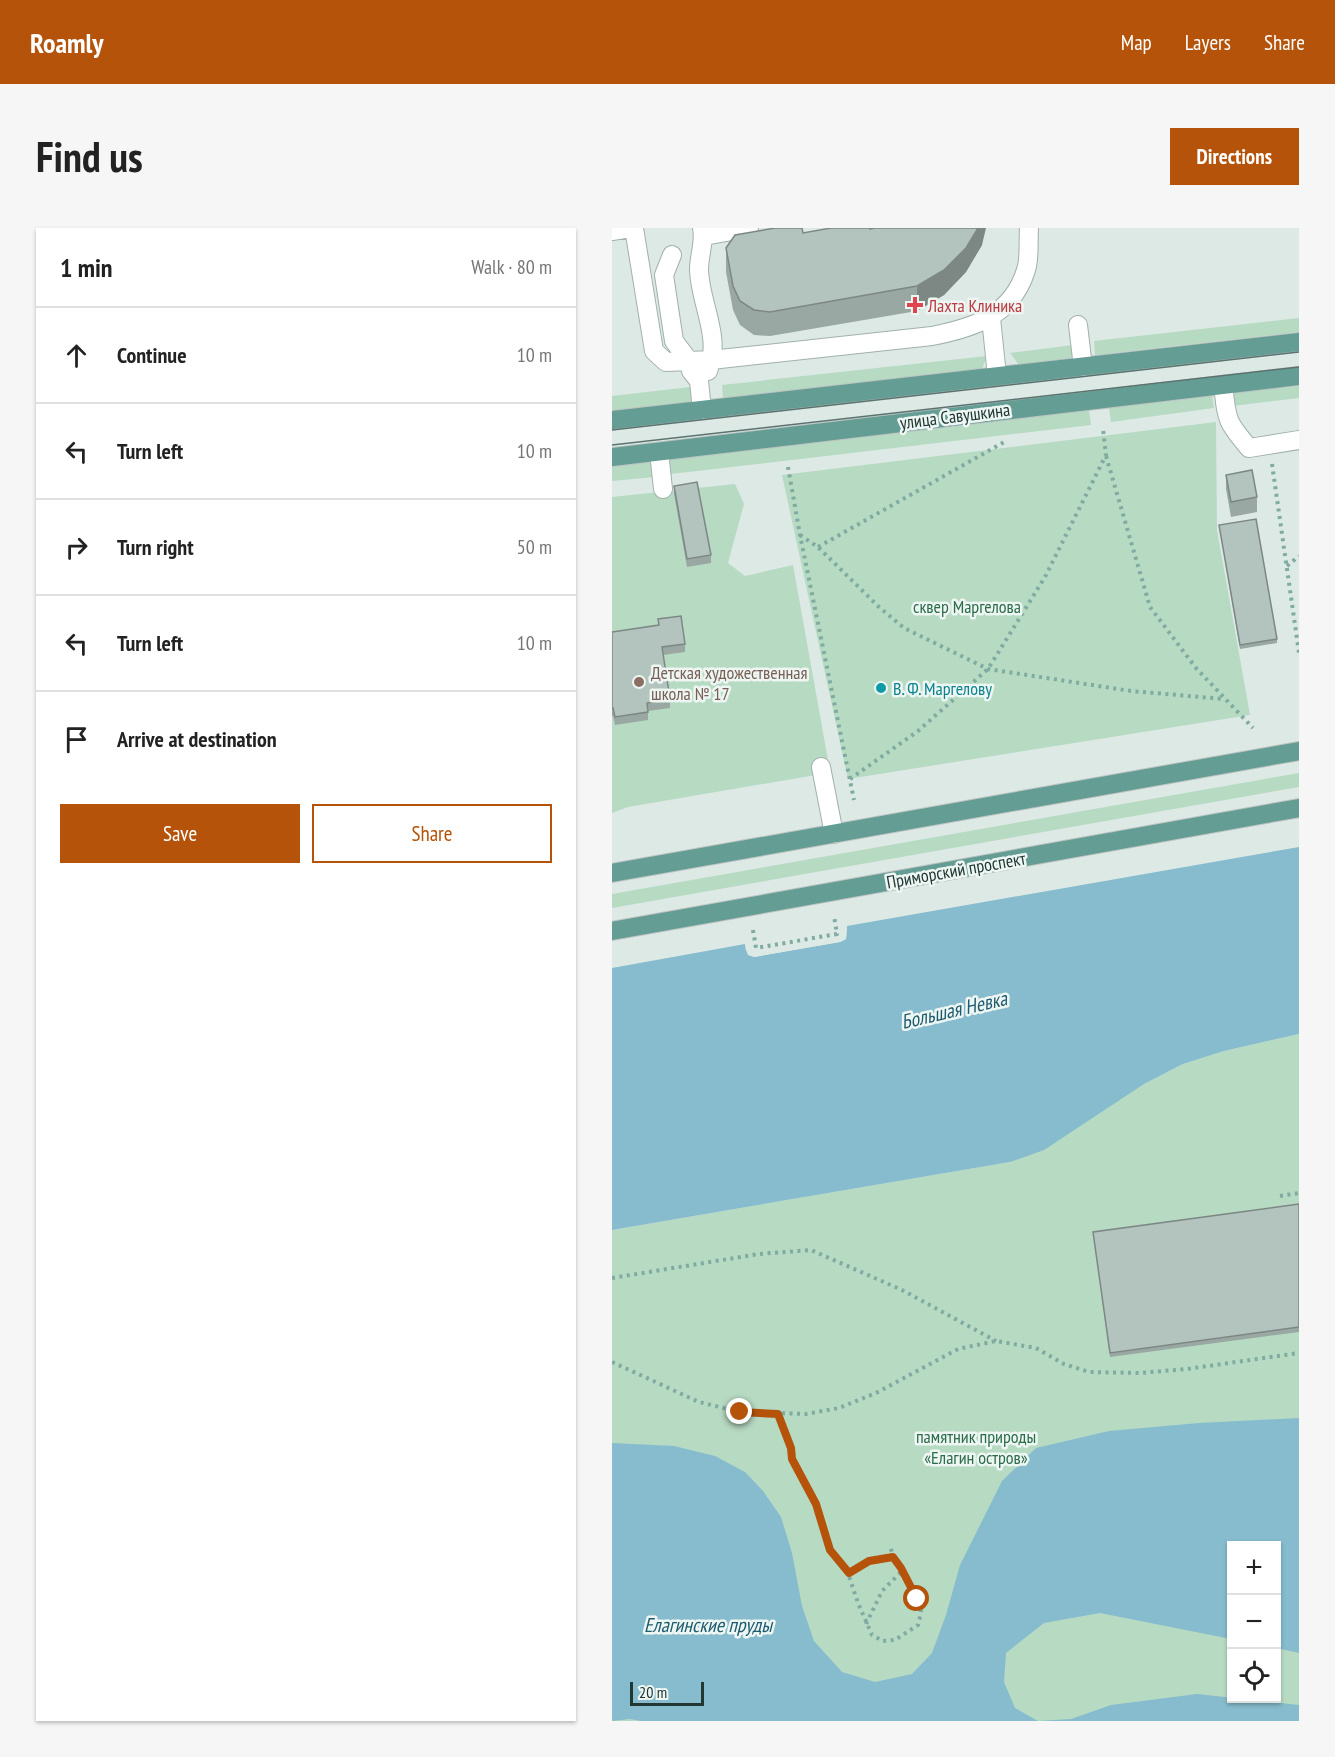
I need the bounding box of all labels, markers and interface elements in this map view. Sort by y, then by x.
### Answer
text: Roamly [30,24,104,61]
text: Map [1121,29,1152,56]
text: Layers [1185,29,1231,56]
text: Share [1264,29,1305,56]
button: Directions [1170,128,1299,185]
text: Find us [36,129,143,184]
text: 1 min [60,251,113,284]
text: Walk · 80 m [471,254,552,280]
place label: Лахта Клиника [927,294,1022,317]
marker: Лахта Клиника [906,296,924,314]
icon: ahead [60,339,93,372]
text: Continue [117,341,187,369]
text: 10 m [517,342,552,368]
street label: улица Савушкина [899,398,1011,434]
icon: left [60,435,93,468]
text: Turn left [117,437,183,465]
text: 10 m [517,438,552,464]
icon: right [60,531,93,564]
text: Turn right [117,533,194,561]
text: 50 m [517,534,552,560]
park label: сквер Маргелова [913,595,1021,618]
icon: left [60,627,93,660]
text: Turn left [117,629,183,657]
text: 10 m [517,630,552,656]
place label: Детская художественная школа № 17 [651,661,808,705]
marker: Детская художественная школа № 17 [632,675,646,689]
place label: В. Ф. Маргелову [893,677,992,700]
marker: В. Ф. Маргелову [874,681,888,695]
icon: arrive [60,723,93,756]
text: Arrive at destination [117,725,277,753]
button: Save [60,804,300,863]
button: Share [312,804,552,863]
street label: Приморский проспект [885,846,1028,894]
water label: Большая Невка [899,985,1010,1035]
route end [726,1398,752,1424]
park label: памятник природы «Елагин остров» [916,1425,1036,1469]
map controls [1227,1541,1281,1703]
button: + [1227,1541,1281,1595]
route start [903,1585,929,1611]
button: − [1227,1595,1281,1649]
water label: Елагинские пруды [644,1612,774,1638]
button: locate [1227,1649,1281,1703]
scale bar [630,1679,704,1706]
text: 20 m [639,1682,667,1702]

